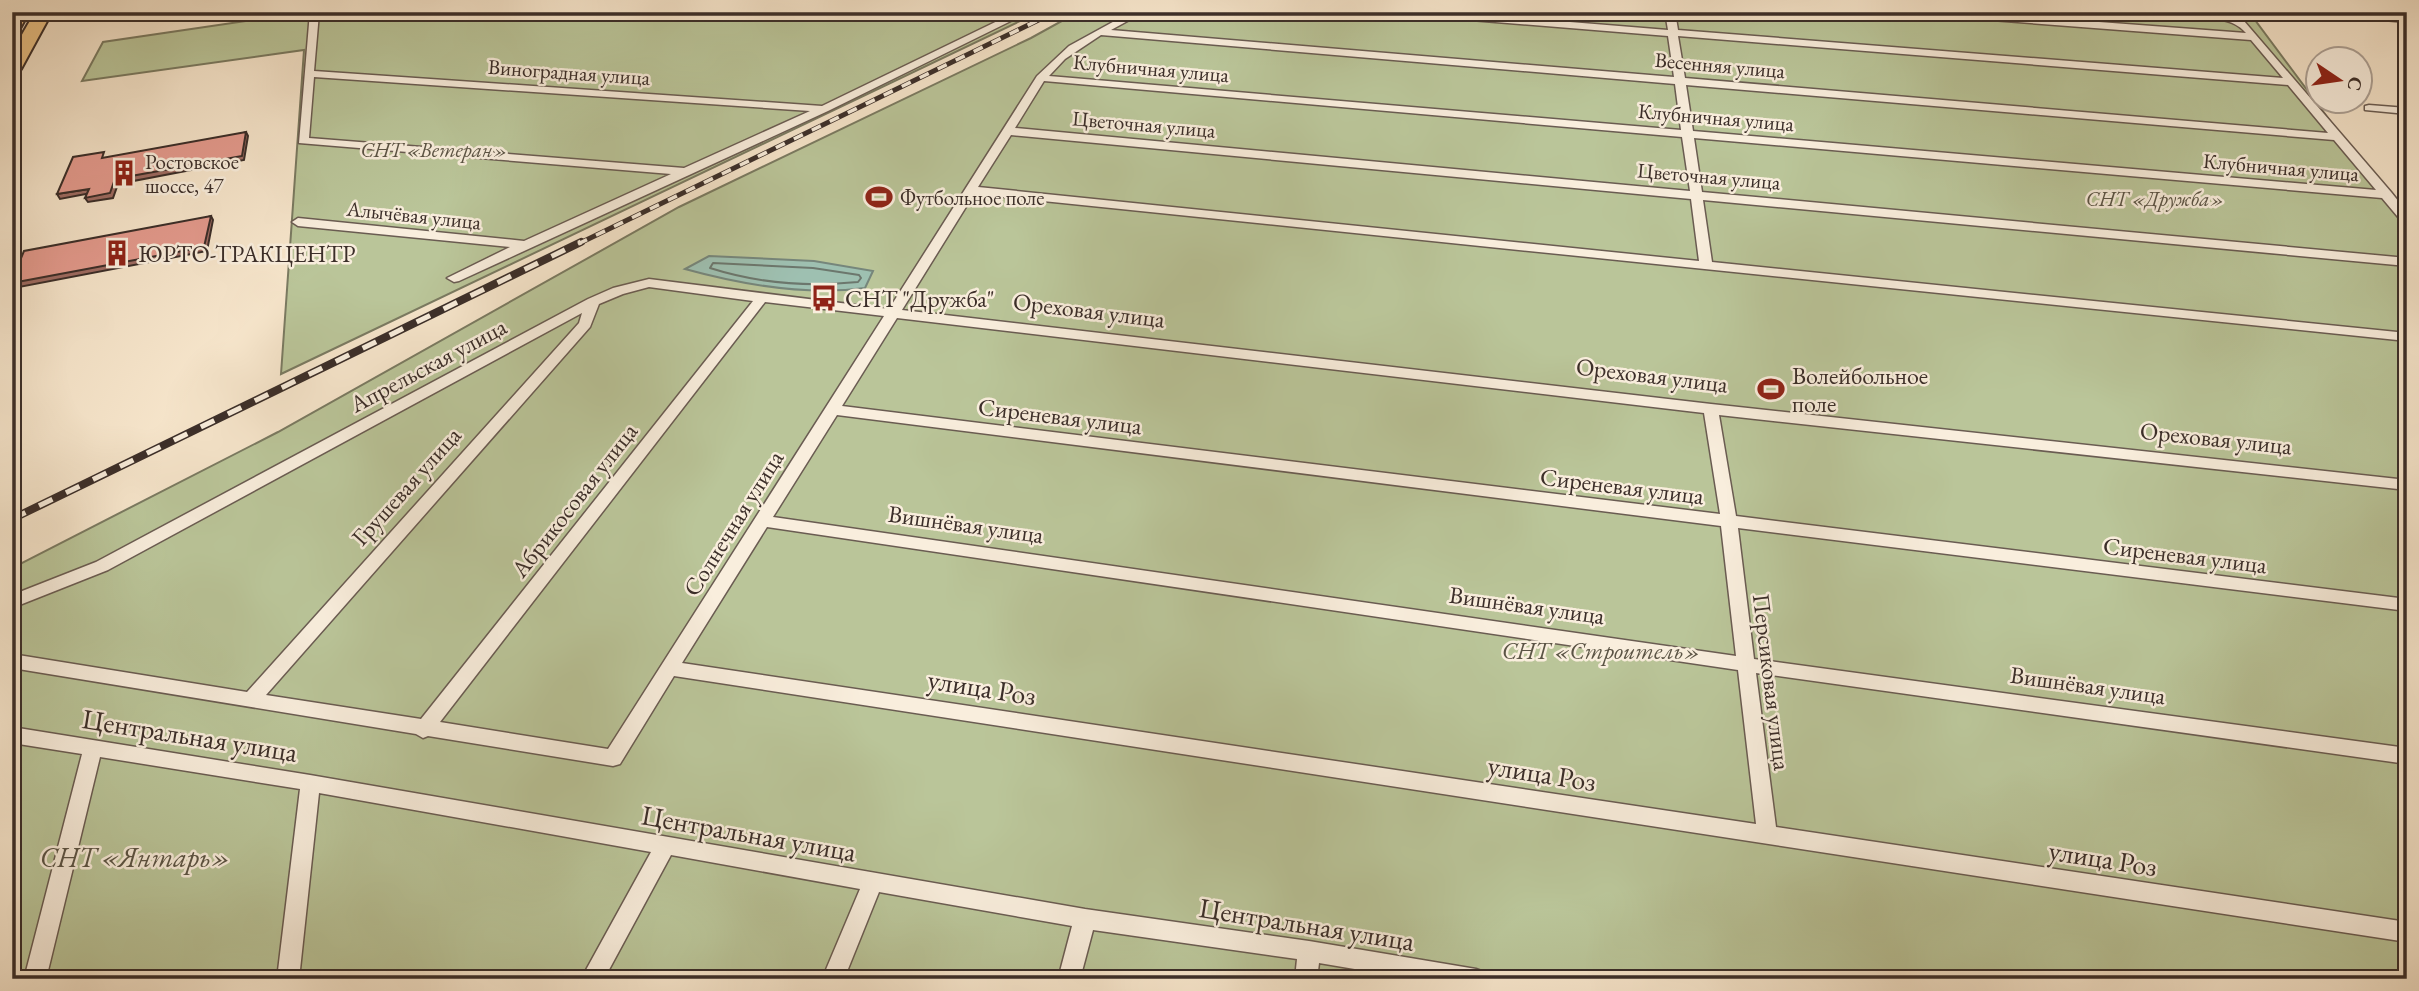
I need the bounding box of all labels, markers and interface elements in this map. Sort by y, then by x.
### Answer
street label: Весенняя улица [1654,46,1787,84]
north arrow [2304,46,2374,116]
street label: Клубничная улица [1072,48,1231,88]
street label: Виноградная улица [487,53,652,91]
text: С [2341,74,2369,93]
street label: Клубничная улица [1637,97,1796,137]
street label: Цветочная улица [1071,104,1217,144]
park label: СНТ «Ветеран» [360,136,508,163]
street label: Клубничная улица [2202,147,2361,187]
place label: Ростовское шоссе, 47 [145,148,239,199]
street label: Цветочная улица [1636,156,1782,196]
building icon: Ростовское шоссе, 47 [109,158,139,188]
sports icon: Футбольное поле [864,182,894,212]
place label: Футбольное поле [900,184,1044,211]
park label: СНТ «Дружба» [2086,185,2224,212]
street label: Алычёвая улица [344,194,483,236]
building icon: ЮРТО-ТРАКЦЕНТР [102,238,132,268]
place label: ЮРТО-ТРАКЦЕНТР [138,238,356,269]
bus stop icon: СНТ "Дружба" [809,283,839,313]
place label: СНТ "Дружба" [845,283,995,314]
street label: Ореховая улица [1011,285,1167,335]
street label: Апрельская улица [343,310,512,420]
street label: Ореховая улица [1574,350,1730,400]
place label: Волейбольное поле [1792,360,1928,419]
sports icon: Волейбольное поле [1756,374,1786,404]
street label: Сиреневая улица [976,391,1144,441]
street label: Ореховая улица [2138,415,2294,461]
street label: Абрикосовая улица [503,416,644,584]
street label: Грушевая улица [344,420,468,552]
street label: Солнечная улица [676,444,790,602]
street label: Сиреневая улица [1538,461,1706,511]
street label: Вишнёвая улица [886,498,1046,550]
street label: Сиреневая улица [2101,530,2269,580]
street label: Вишнёвая улица [1447,579,1607,631]
street label: Персиковая улица [1746,592,1798,773]
park label: СНТ «Строитель» [1502,635,1700,666]
street label: Вишнёвая улица [2008,659,2168,711]
street label: улица Роз [925,661,1039,713]
street label: Центральная улица [80,700,301,770]
street label: улица Роз [1485,747,1599,799]
street label: Центральная улица [639,796,860,870]
street label: улица Роз [2046,832,2160,884]
park label: СНТ «Янтарь» [40,839,230,875]
street label: Центральная улица [1197,889,1418,959]

